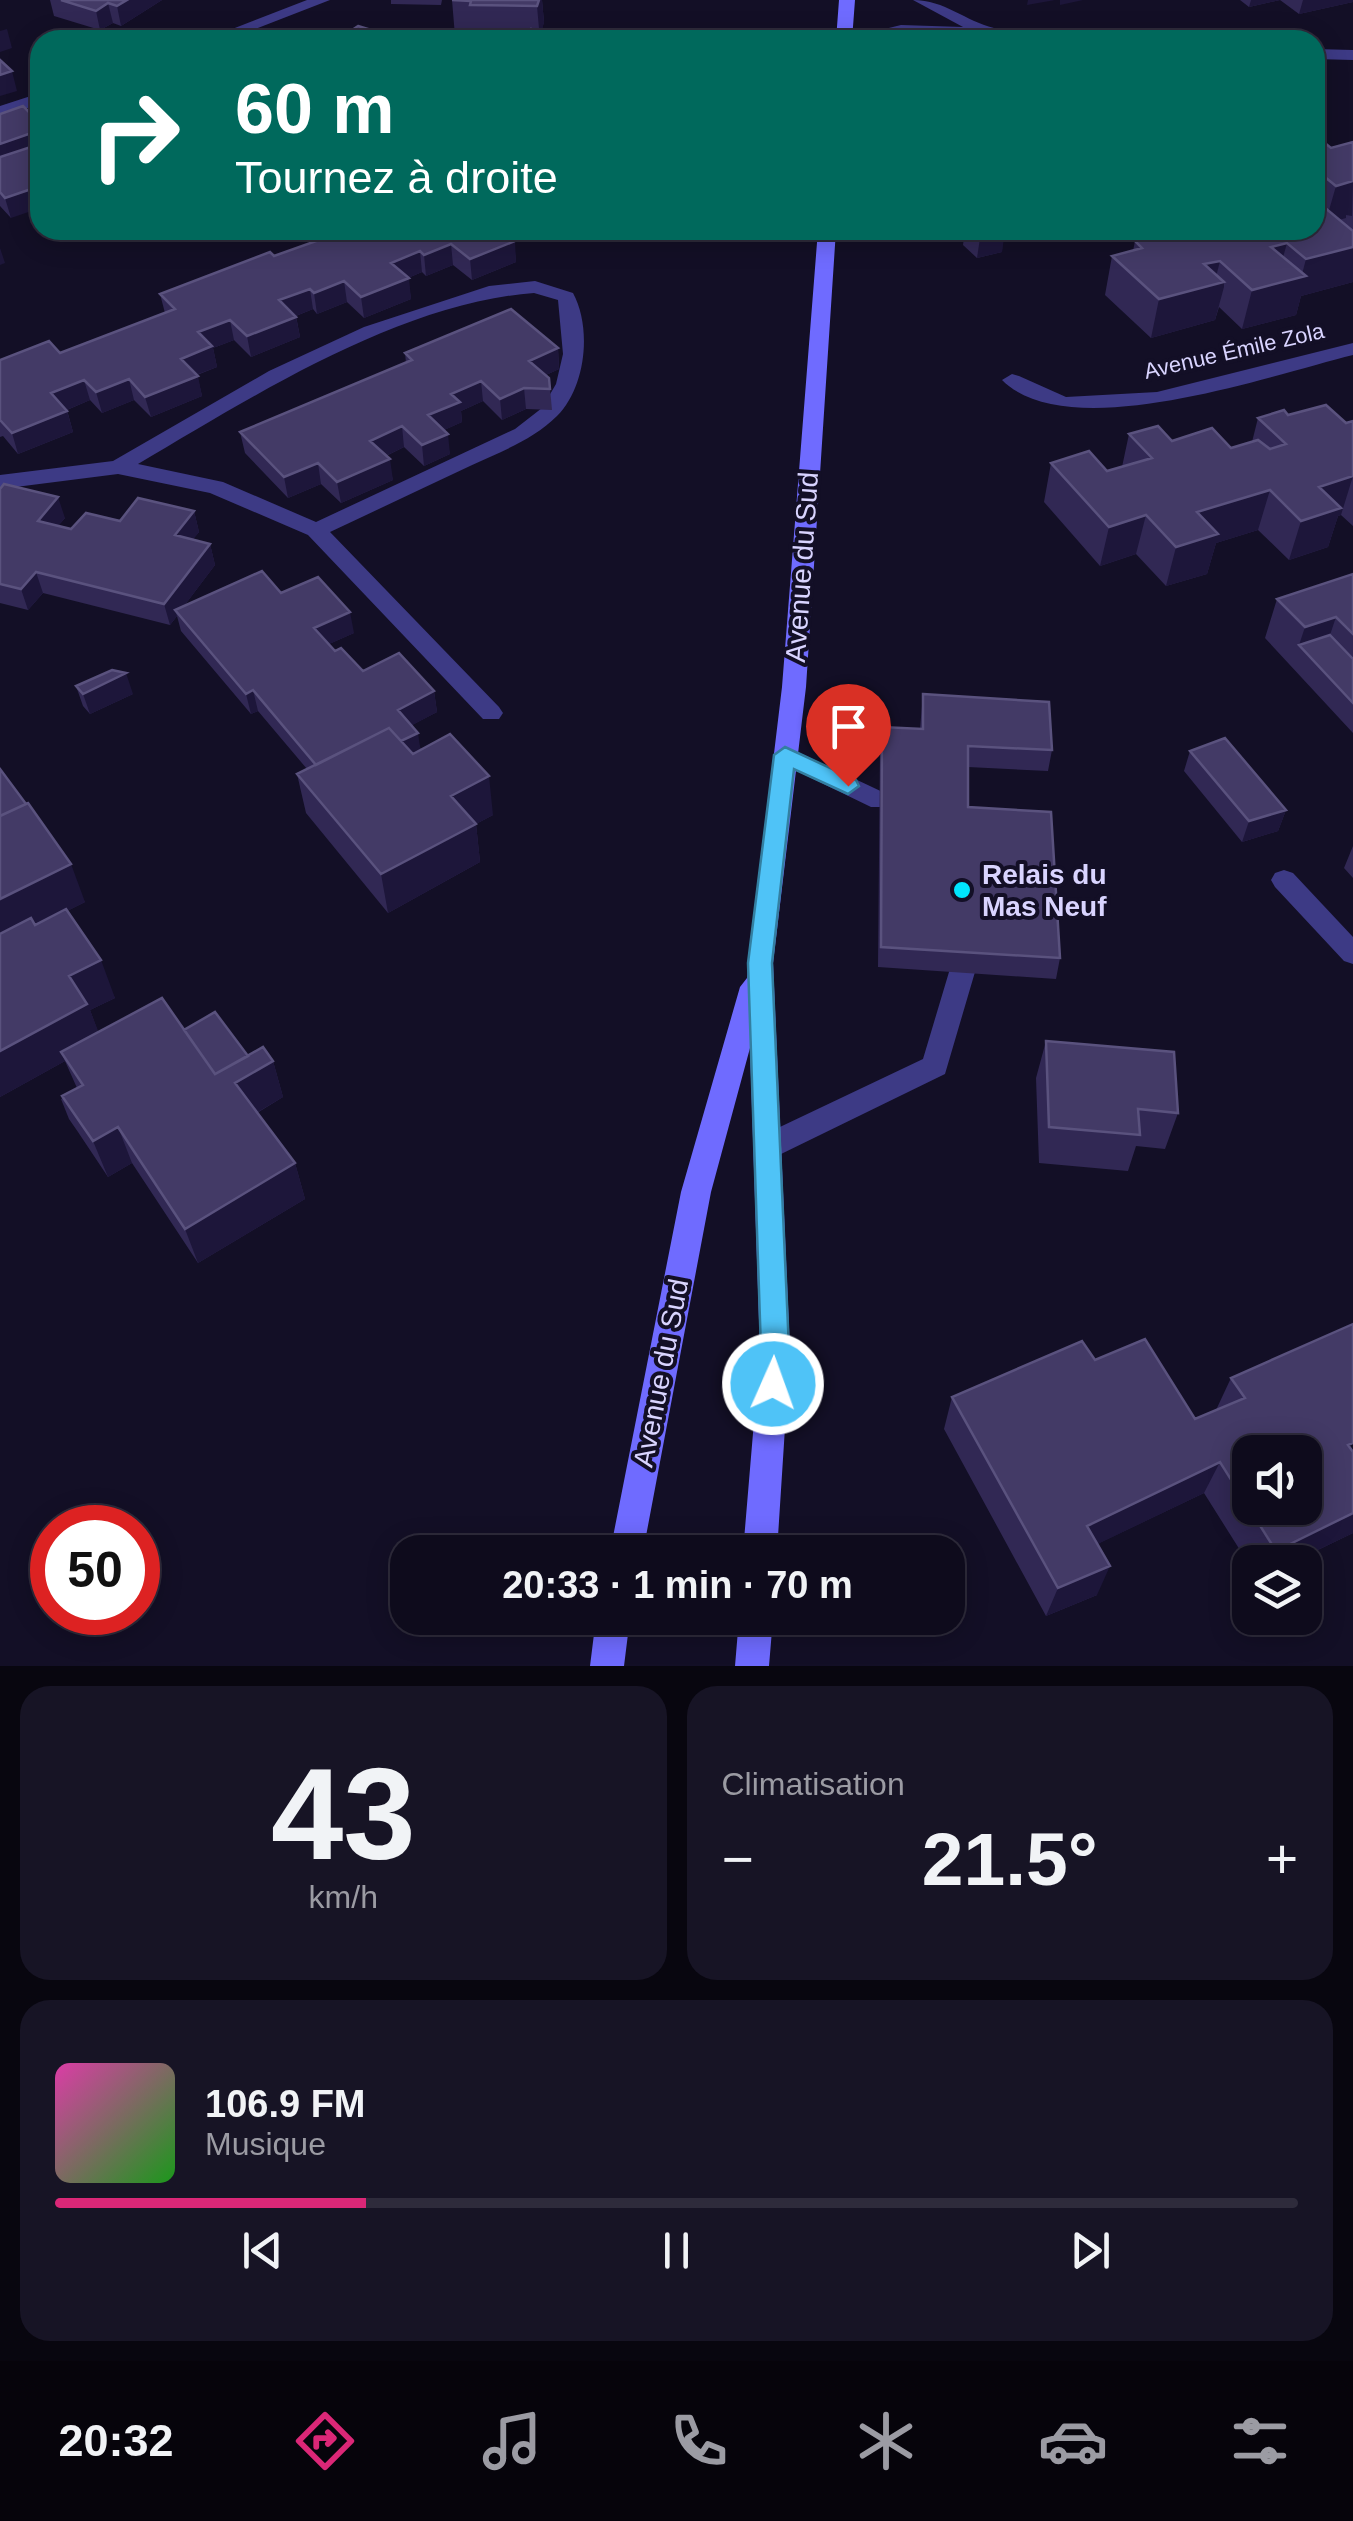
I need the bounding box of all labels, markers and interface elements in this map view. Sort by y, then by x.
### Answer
icon: right [70,70,200,200]
text: 60 m [235,70,395,148]
text: Tournez à droite [235,152,558,203]
street label: Avenue Émile Zola [1141,318,1327,384]
street label: Avenue du Sud [780,471,824,663]
pin [806,684,891,787]
icon: arrive [821,699,876,754]
place label: Relais du Mas Neuf [982,859,1107,922]
marker: Relais du Mas Neuf [951,879,973,901]
street label: Avenue du Sud [628,1276,694,1470]
position arrow [721,1332,825,1436]
map controls [1232,1435,1322,1635]
button: sound [1232,1435,1322,1525]
speed limit sign: 50 [30,1505,160,1635]
button: layers [1232,1545,1322,1635]
text: 20:33 · 1 min · 70 m [502,1564,853,1606]
text: 43 [271,1741,416,1887]
text: Climatisation [722,1766,905,1802]
text: 21.5° [922,1817,1098,1901]
text: − [722,1828,754,1890]
text: + [1266,1828,1298,1890]
text: km/h [309,1879,378,1915]
text: 106.9 FM [205,2083,366,2125]
text: Musique [205,2126,326,2162]
icon: previous [235,2223,290,2278]
icon: pause [649,2223,704,2278]
icon: next [1063,2223,1118,2278]
icon: directions [290,2406,360,2476]
icon: music [477,2406,547,2476]
icon: phone [664,2406,734,2476]
icon: climate [851,2406,921,2476]
icon: car [1038,2406,1108,2476]
icon: filters [1225,2406,1295,2476]
text: 20:32 [58,2415,174,2466]

